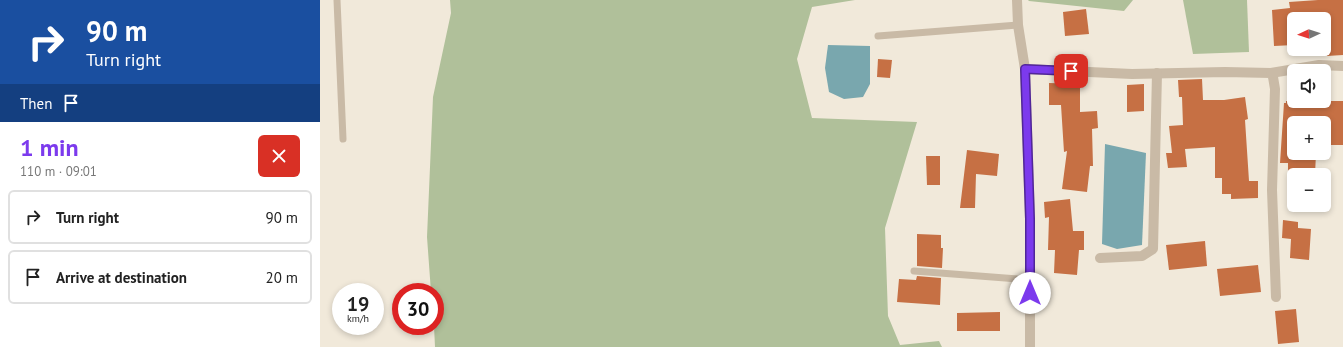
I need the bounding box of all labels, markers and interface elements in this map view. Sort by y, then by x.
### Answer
text: 90 m [86,12,147,49]
north arrow [1287,12,1331,56]
map controls [1287,12,1331,212]
icon: right [20,16,72,68]
text: Turn right [86,48,161,71]
pin [1054,54,1088,88]
icon: arrive [1060,60,1082,82]
button: sound [1287,64,1331,108]
icon: arrive [60,92,82,114]
text: Then [20,94,52,113]
button: + [1287,116,1331,160]
text: 1 min [20,132,79,163]
button: close [258,135,300,177]
text: 110 m · 09:01 [20,163,97,180]
button: − [1287,168,1331,212]
icon: right [22,206,44,228]
text: Turn right [56,208,119,227]
text: 90 m [265,208,298,227]
icon: arrive [22,266,44,288]
text: Arrive at destination [56,268,187,287]
text: 20 m [265,268,298,287]
position arrow [1009,272,1051,314]
speed limit sign: 30 [392,283,444,335]
text: 19 [347,291,369,317]
text: km/h [347,312,369,325]

